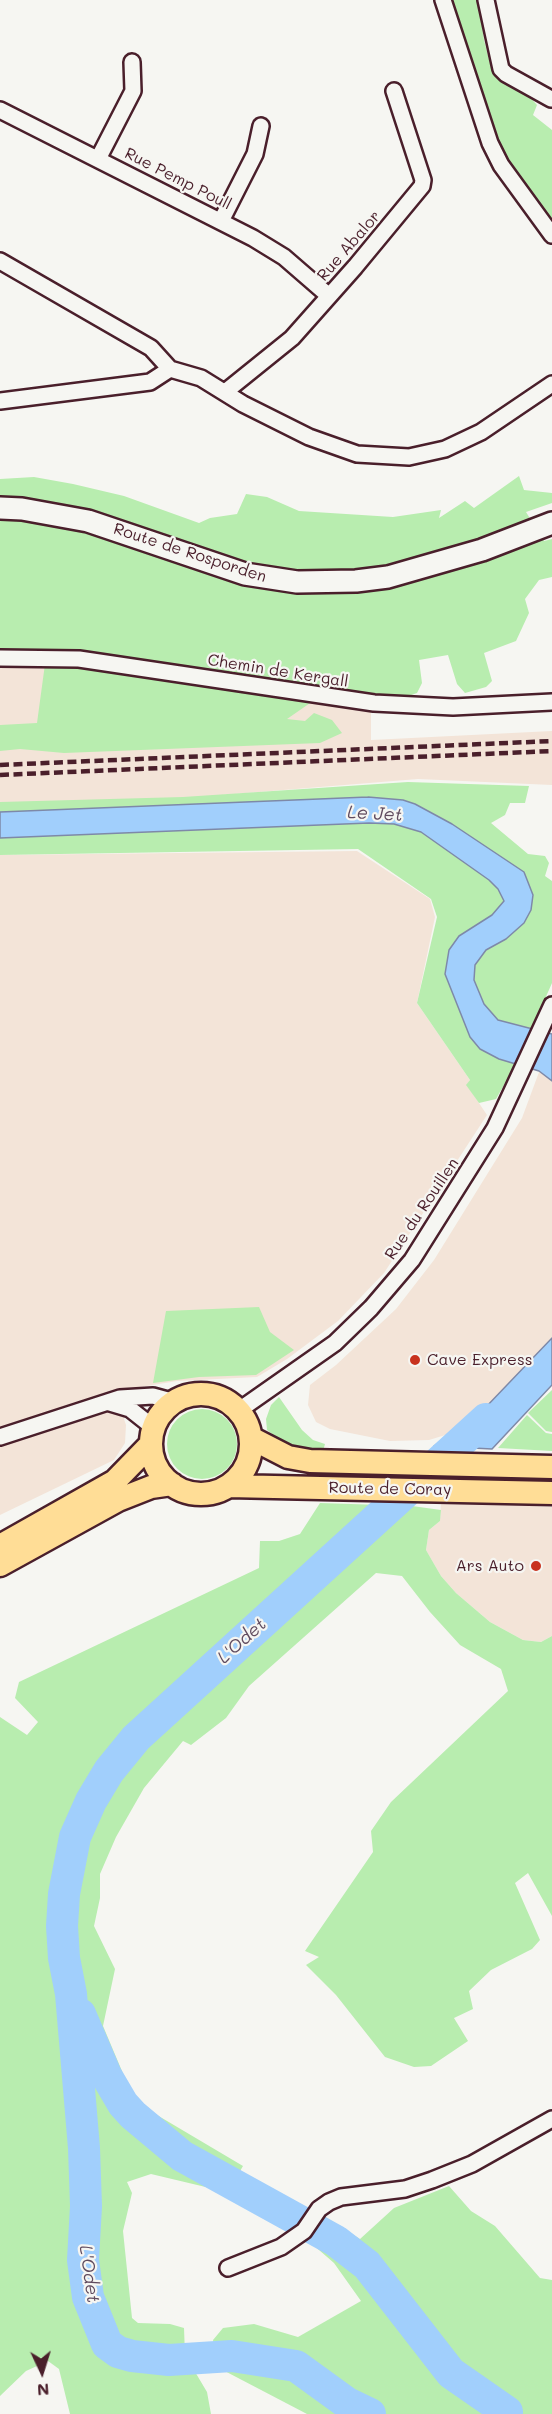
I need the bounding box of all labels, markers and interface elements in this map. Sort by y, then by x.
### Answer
street label: Rue Pemp Poull [121,144,235,214]
street label: Rue Abalor [313,207,385,285]
street label: Route de Rosporden [111,519,269,587]
street label: Chemin de Kergall [206,650,350,692]
water label: Le Jet [347,802,403,826]
street label: Rue du Rouillen [381,1155,463,1263]
place label: Cave Express [427,1350,533,1370]
marker: Cave Express [408,1353,422,1367]
street label: Route de Coray [328,1478,452,1500]
place label: Ars Auto [456,1556,524,1576]
marker: Ars Auto [529,1559,543,1573]
water label: L'Odet [213,1614,271,1668]
water label: L'Odet [74,2244,104,2304]
north arrow [12,2342,72,2402]
text: N [36,2380,50,2401]

